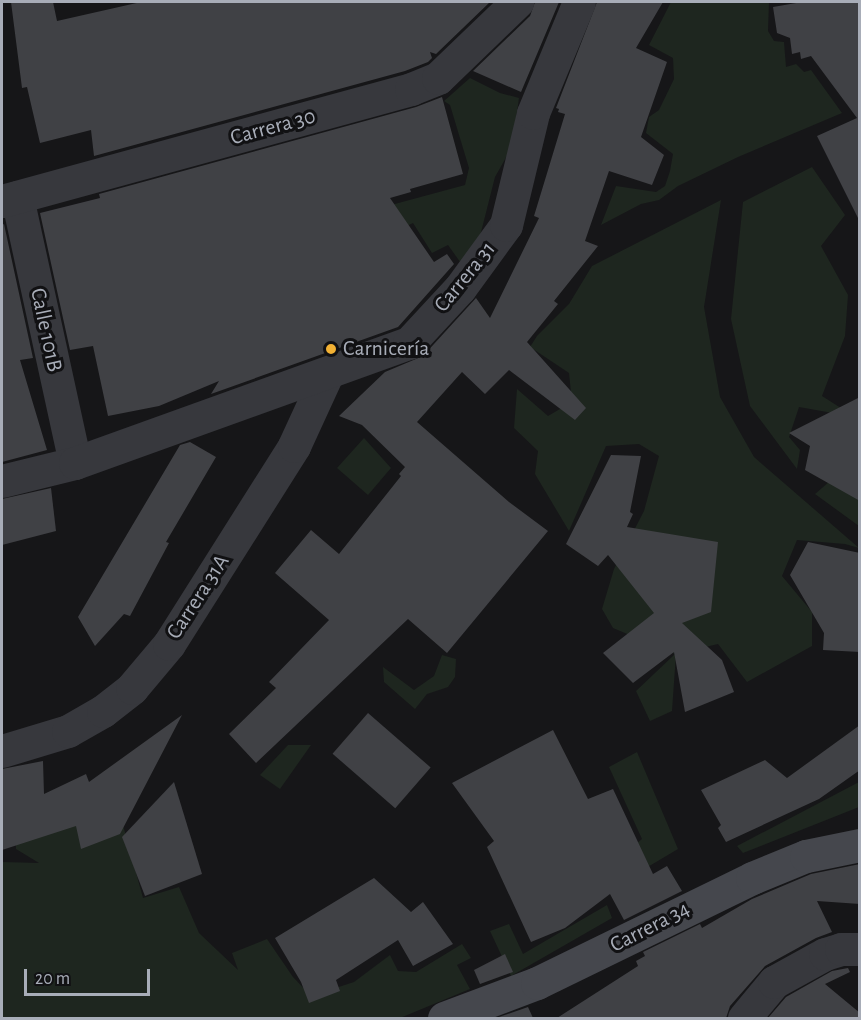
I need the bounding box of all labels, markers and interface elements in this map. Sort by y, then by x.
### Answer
street label: Carrera 30 [228,103,318,151]
street label: Carrera 31 [429,236,501,318]
street label: Calle 101B [24,286,68,374]
place label: Carnicería [343,336,429,362]
marker: Carnicería [324,342,338,356]
street label: Carrera 31A [161,550,235,644]
street label: Carrera 34 [606,896,694,958]
scale bar [27,957,153,995]
text: 20 m [35,970,70,988]

